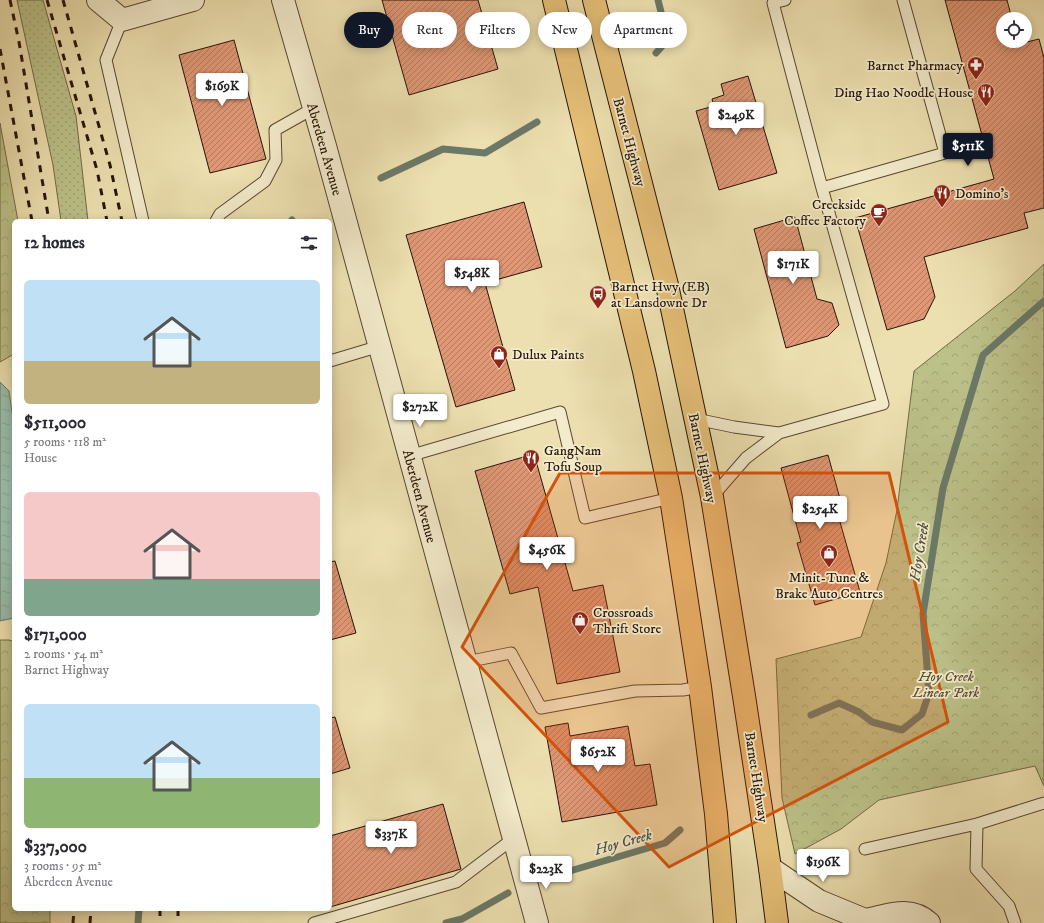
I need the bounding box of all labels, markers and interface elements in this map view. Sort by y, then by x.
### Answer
chip: Buy [344,12,394,48]
chip: Rent [402,12,457,48]
chip: Filters [465,12,530,48]
chip: New [538,12,592,48]
chip: Apartment [600,12,687,48]
map controls [996,12,1032,48]
button: locate [996,12,1032,48]
pharmacy icon: Barnet Pharmacy [966,55,986,80]
place label: Barnet Pharmacy [867,57,963,75]
pin: $169K [194,73,250,107]
text: $169K [205,78,239,94]
restaurant icon: Ding Hao Noodle House [976,82,996,107]
place label: Ding Hao Noodle House [834,84,973,102]
street label: Barnet Highway [609,96,650,189]
street label: Aberdeen Avenue [302,101,346,198]
pin: $249K [708,102,764,136]
text: $249K [718,107,754,123]
pin: $511K [940,133,996,167]
text: $511K [952,138,984,154]
restaurant icon: Domino's [932,183,952,208]
place label: Domino's [955,185,1009,203]
place label: Creekside Coffee Factory [784,196,866,230]
cafe icon: Creekside Coffee Factory [869,202,889,227]
text: 12 homes [24,232,85,254]
icon: filters [298,232,320,254]
pin: $171K [765,251,821,285]
text: $171K [777,256,809,272]
pin: $548K [444,260,500,294]
text: $548K [454,265,490,281]
place label: Barnet Hwy (EB) at Lansdowne Dr [611,278,710,312]
bus stop icon: Barnet Hwy (EB) at Lansdowne Dr [588,284,608,309]
icon: home [136,306,208,378]
shop icon: Dulux Paints [489,344,509,369]
place label: Dulux Paints [512,346,584,364]
pin: $272K [392,394,448,428]
text: $272K [402,399,438,415]
text: $511,000 [24,412,86,434]
street label: Barnet Highway [684,412,720,505]
text: 5 rooms · 118 m² [24,434,106,450]
place label: GangNam Tofu Soup [544,442,602,476]
street label: Aberdeen Avenue [398,448,440,545]
restaurant icon: GangNam Tofu Soup [521,448,541,473]
text: House [24,450,57,466]
pin: $254K [792,496,848,530]
text: $254K [802,501,838,517]
icon: home [136,518,208,590]
water label: Hoy Creek [905,521,934,584]
pin: $456K [519,537,575,571]
text: $456K [529,542,565,558]
shop icon: Minit-Tune & Brake Auto Centres [819,543,839,568]
place label: Minit-Tune & Brake Auto Centres [775,569,883,603]
place label: Crossroads Thrift Store [593,604,662,638]
shop icon: Crossroads Thrift Store [570,610,590,635]
text: $171,000 [24,624,87,646]
text: 2 rooms · 54 m² [24,646,103,662]
text: Barnet Highway [24,662,109,678]
park label: Hoy Creek Linear Park [912,668,979,702]
icon: home [136,730,208,802]
street label: Barnet Highway [740,731,772,824]
pin: $652K [570,739,626,773]
text: $652K [580,744,616,760]
pin: $337K [363,821,419,855]
water label: Hoy Creek [591,825,655,860]
text: $337K [375,826,407,842]
text: $337,000 [24,836,87,858]
pin: $196K [795,849,851,883]
text: $196K [806,854,840,870]
pin: $223K [518,856,574,890]
text: 3 rooms · 95 m² [24,858,101,874]
text: $223K [529,861,563,877]
text: Aberdeen Avenue [24,874,113,890]

